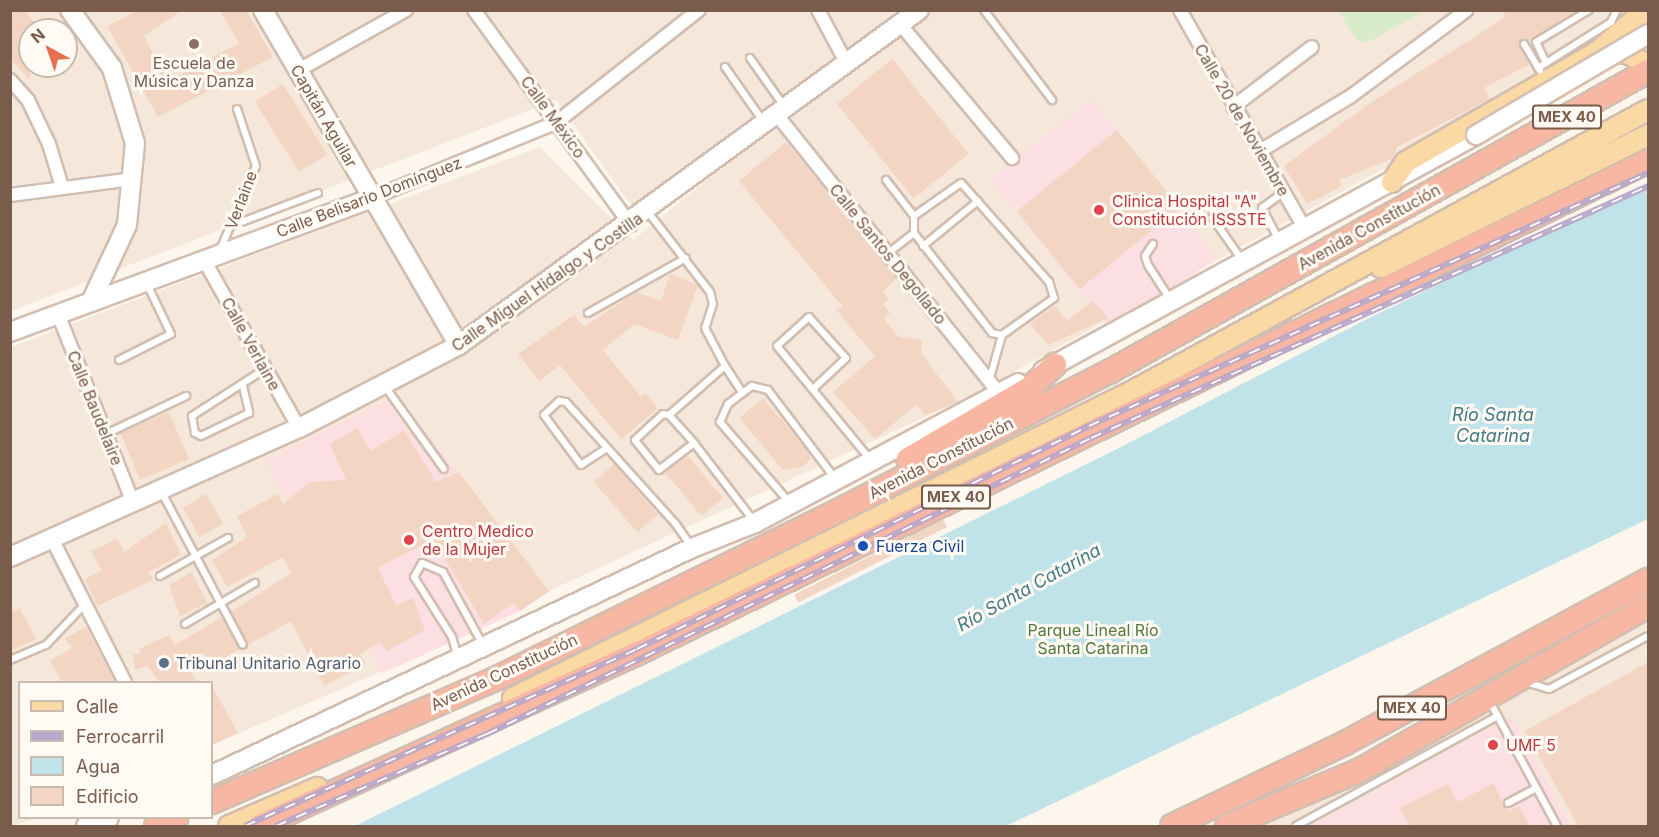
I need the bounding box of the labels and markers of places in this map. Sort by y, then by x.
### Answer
marker: Escuela de Música y Danza [187,37,201,51]
place label: Escuela de Música y Danza [134,53,254,91]
place label: Clinica Hospital "A" Constitución ISSSTE [1112,191,1267,229]
marker: Clinica Hospital "A" Constitución ISSSTE [1090,201,1108,219]
place label: Centro Medico de la Mujer [422,521,534,559]
marker: Centro Medico de la Mujer [400,531,418,549]
place label: Fuerza Civil [876,536,964,556]
marker: Fuerza Civil [854,537,872,555]
place label: Tribunal Unitario Agrario [176,653,361,673]
marker: Tribunal Unitario Agrario [157,656,171,670]
place label: UMF 5 [1506,735,1556,755]
marker: UMF 5 [1484,736,1502,754]

